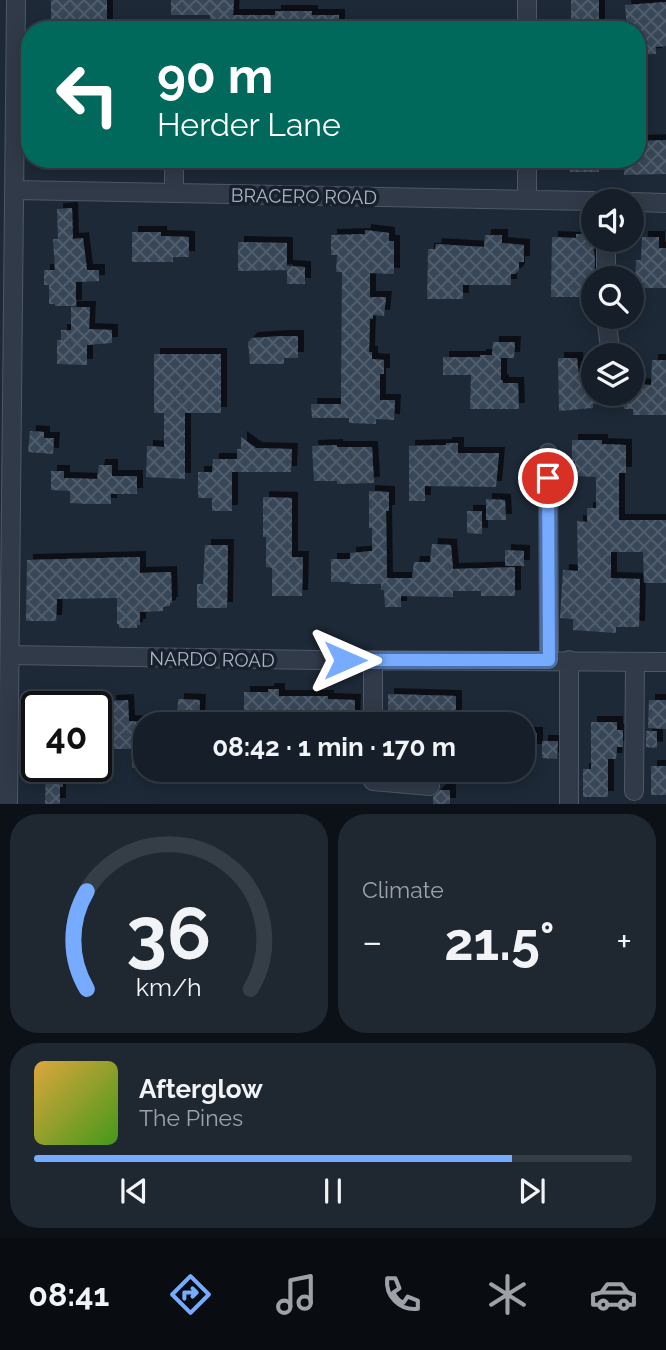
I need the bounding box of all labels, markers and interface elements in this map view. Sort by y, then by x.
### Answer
text: 90 m [157,47,273,104]
icon: left [42,49,133,140]
text: Herder Lane [157,106,341,143]
street label: BRACERO ROAD [231,184,377,208]
map controls [581,189,644,406]
button: sound [581,189,644,252]
button: search [581,266,644,329]
button: layers [581,343,644,406]
pin [518,448,578,508]
icon: arrive [529,459,567,497]
position arrow [308,623,382,697]
street label: NARDO ROAD [149,647,275,671]
speed limit sign: 40 [21,691,112,782]
text: 08:42 · 1 min · 170 m [212,732,456,762]
text: Climate [362,876,444,903]
text: 36 [127,892,211,977]
text: 21.5° [444,911,555,972]
text: − [362,919,382,964]
text: + [616,919,632,964]
text: km/h [136,972,202,1002]
text: Afterglow [139,1074,263,1104]
text: The Pines [139,1104,243,1131]
icon: previous [115,1172,153,1210]
icon: pause [314,1172,352,1210]
icon: next [513,1172,551,1210]
icon: directions [166,1270,215,1319]
icon: music [272,1270,321,1319]
icon: phone [377,1270,426,1319]
icon: climate [483,1270,532,1319]
icon: car [589,1270,638,1319]
text: 08:41 [28,1276,109,1313]

